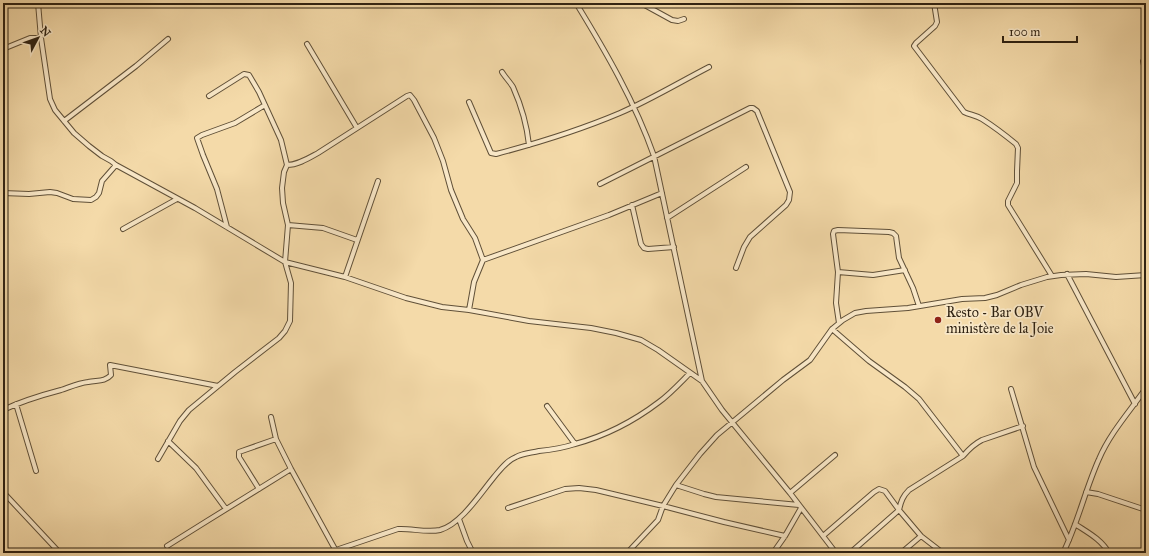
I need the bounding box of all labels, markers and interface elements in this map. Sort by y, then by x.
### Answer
north arrow [18,18,58,58]
scale bar [1003,18,1077,44]
text: N [37,24,54,40]
text: 100 m [1009,25,1040,39]
place label: Resto - Bar OBV ministère de la Joie [946,304,1054,338]
marker: Resto - Bar OBV ministère de la Joie [933,315,943,325]

